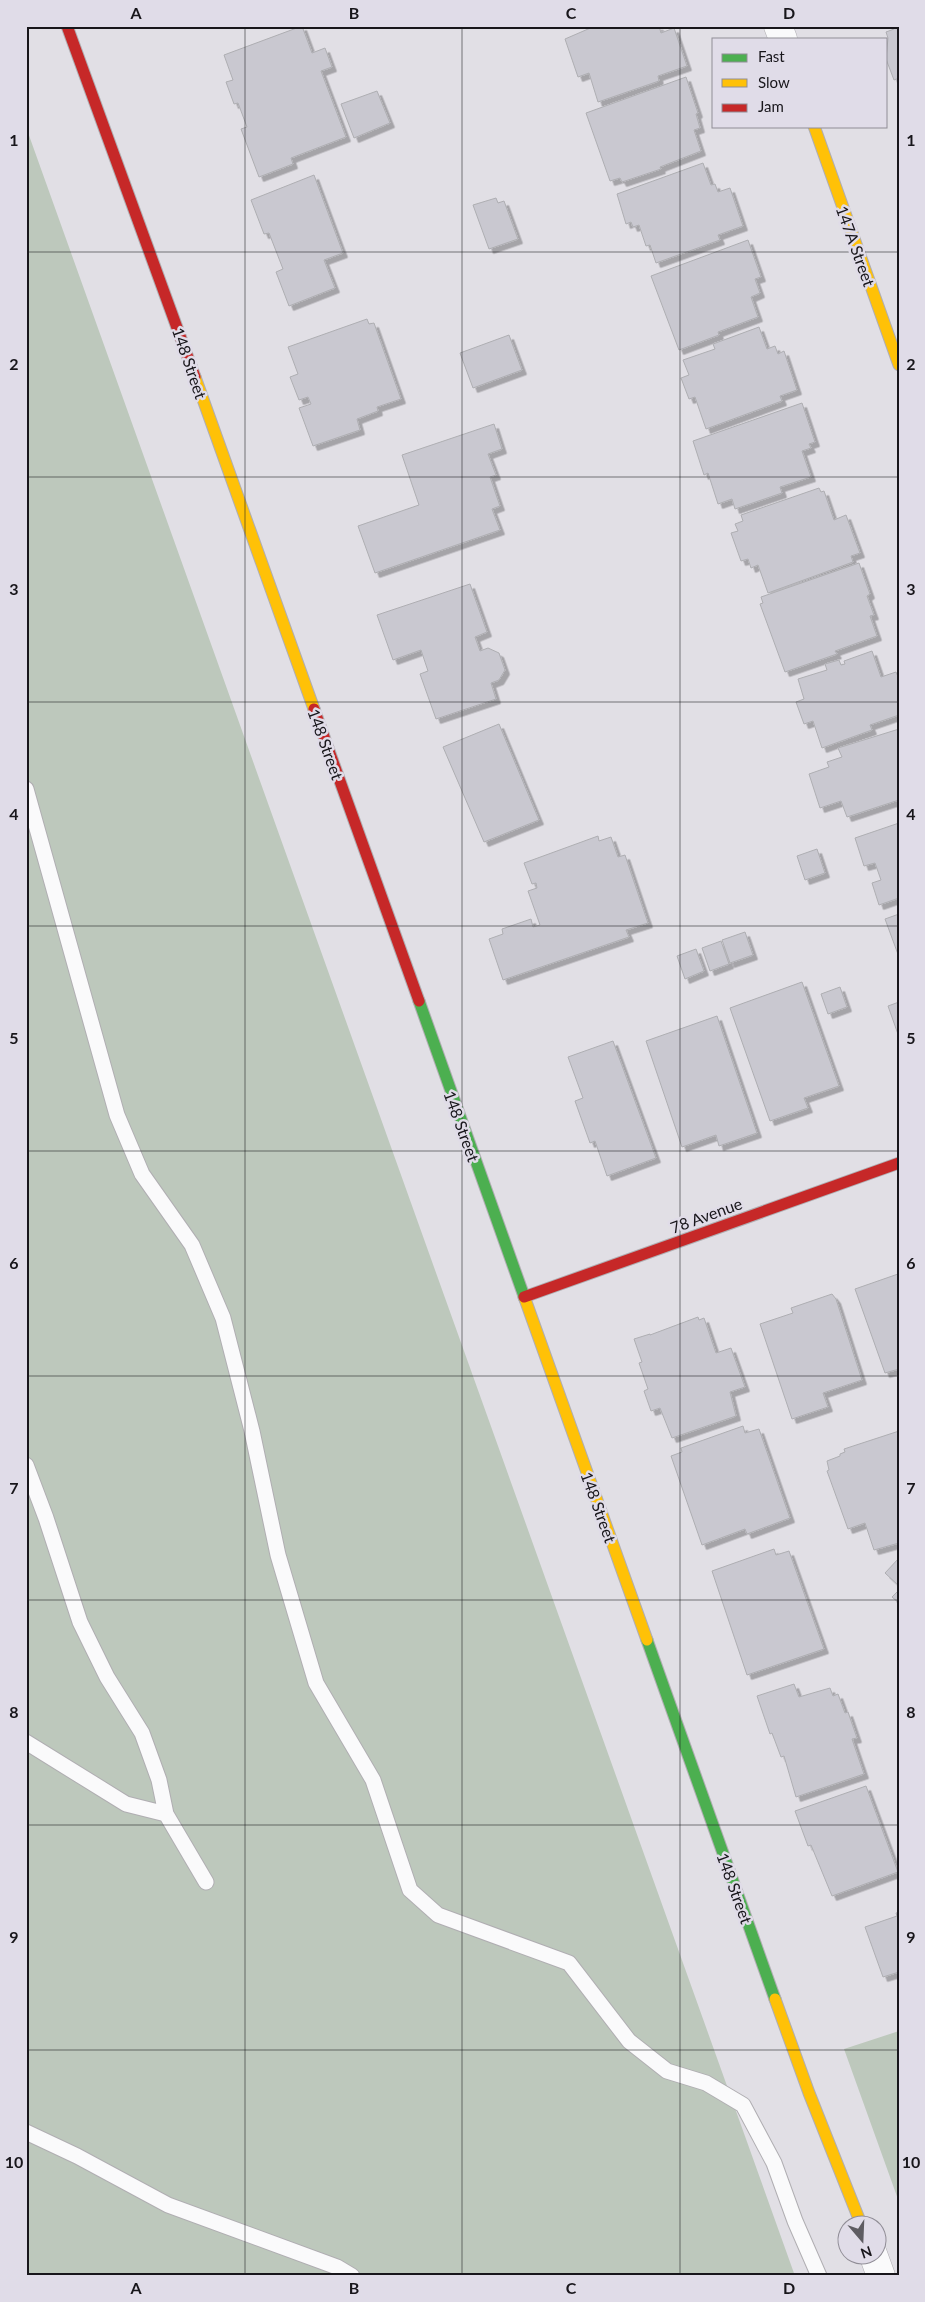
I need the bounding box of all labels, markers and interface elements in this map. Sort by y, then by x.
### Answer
text: A [129,3,142,22]
text: B [349,3,359,22]
text: C [566,3,577,22]
text: D [783,3,795,22]
legend [712,38,888,128]
text: Fast [758,47,785,65]
text: Slow [758,73,790,91]
text: Jam [758,97,784,115]
text: 1 [9,130,19,149]
text: 1 [906,130,916,149]
street label: 147A Street [833,203,879,289]
street label: 148 Street [169,325,211,401]
text: 2 [9,354,19,373]
text: 2 [906,354,916,373]
text: 3 [9,579,19,598]
text: 3 [906,579,916,598]
street label: 148 Street [304,706,348,782]
text: 4 [9,804,19,823]
text: 4 [906,804,916,823]
text: 5 [9,1028,19,1047]
text: 5 [906,1028,916,1047]
street label: 148 Street [440,1088,484,1164]
street label: 78 Avenue [667,1193,745,1237]
text: 6 [9,1253,19,1272]
text: 6 [906,1253,916,1272]
street label: 148 Street [577,1469,621,1545]
text: 7 [9,1478,19,1497]
text: 7 [906,1478,916,1497]
text: 8 [9,1702,19,1721]
text: 8 [906,1702,916,1721]
street label: 148 Street [713,1850,757,1926]
text: 9 [9,1927,19,1946]
text: 9 [906,1927,916,1946]
text: 10 [5,2152,23,2171]
text: 10 [902,2152,920,2171]
north arrow [838,2214,888,2264]
text: N [859,2243,874,2263]
text: A [129,2278,142,2297]
text: B [349,2278,359,2297]
text: C [566,2278,577,2297]
text: D [783,2278,795,2297]

